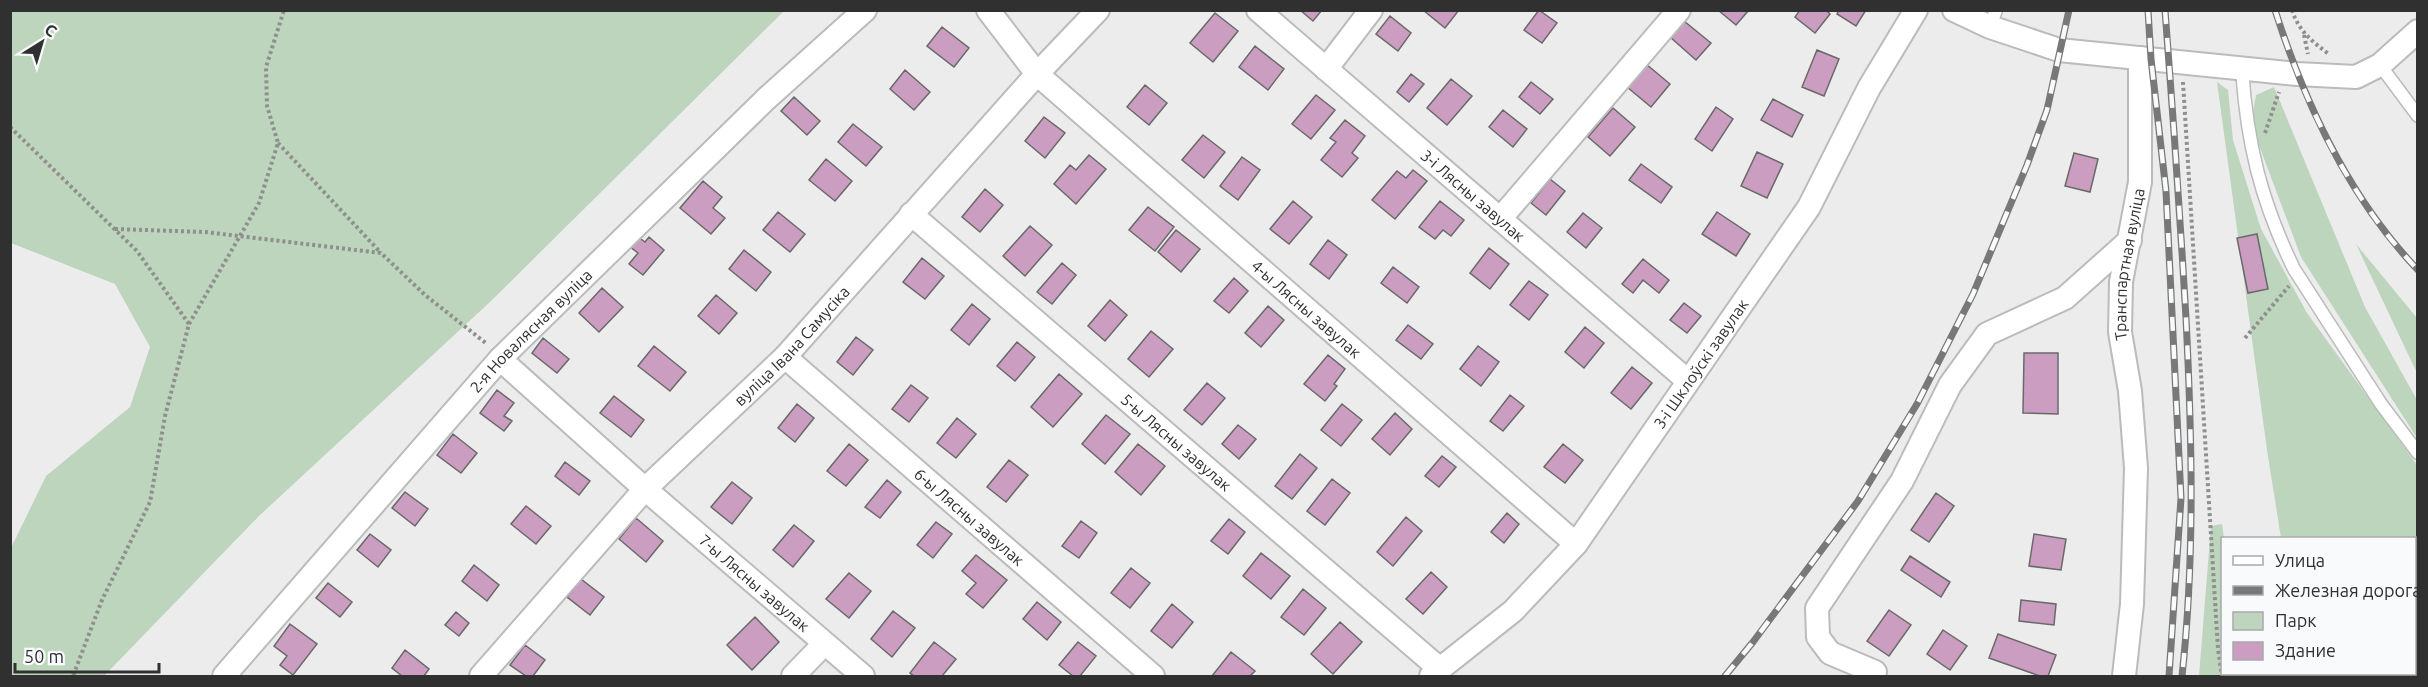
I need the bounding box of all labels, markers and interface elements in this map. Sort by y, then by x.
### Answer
north arrow [12,12,72,72]
text: С [42,20,61,40]
street label: 3-і Лясны завулак [1417,146,1529,245]
street label: Транспартная вуліца [2111,187,2148,342]
street label: 4-ы Лясны завулак [1248,256,1365,361]
street label: 2-я Новалясная вуліца [466,265,595,396]
street label: вуліца Івана Самусіка [731,282,853,409]
street label: 3-і Шклоўскі завулак [1650,295,1752,432]
street label: 5-ы Лясны завулак [1118,390,1235,495]
street label: 6-ы Лясны завулак [911,464,1028,569]
street label: 7-ы Лясны завулак [696,531,813,635]
legend [2221,537,2416,675]
text: Улица [2275,550,2325,570]
text: Железная дорога [2275,580,2422,600]
text: Парк [2275,610,2316,630]
scale bar [15,636,159,674]
text: Здание [2275,640,2336,660]
text: 50 m [24,646,64,666]

